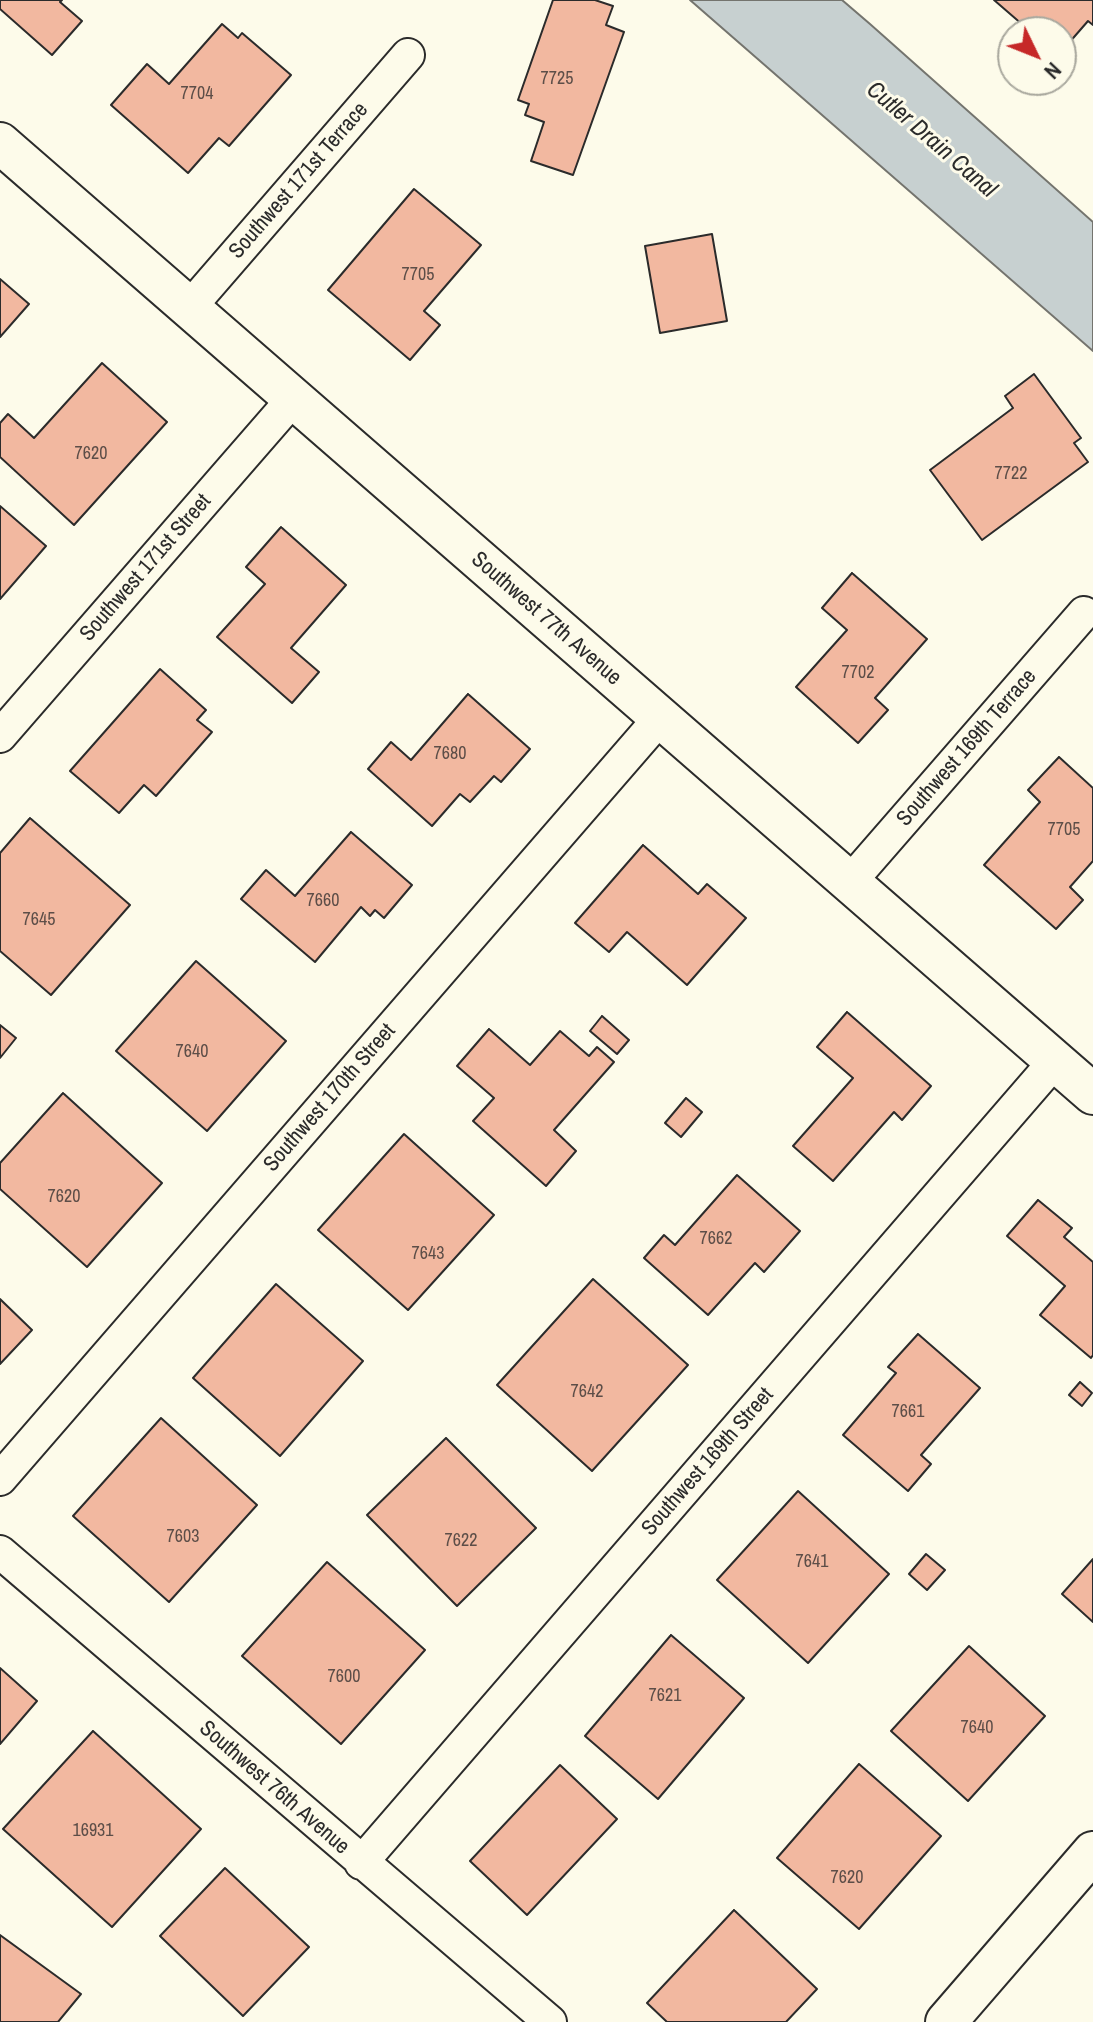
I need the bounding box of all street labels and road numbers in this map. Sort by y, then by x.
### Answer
street label: Southwest 171st Terrace [224,97,374,265]
street label: Southwest 171st Street [75,489,217,647]
street label: Southwest 77th Avenue [466,547,626,691]
street label: Southwest 169th Terrace [892,664,1042,832]
street label: Southwest 170th Street [259,1019,401,1177]
street label: Southwest 169th Street [637,1383,779,1541]
street label: Southwest 76th Avenue [194,1716,354,1860]

